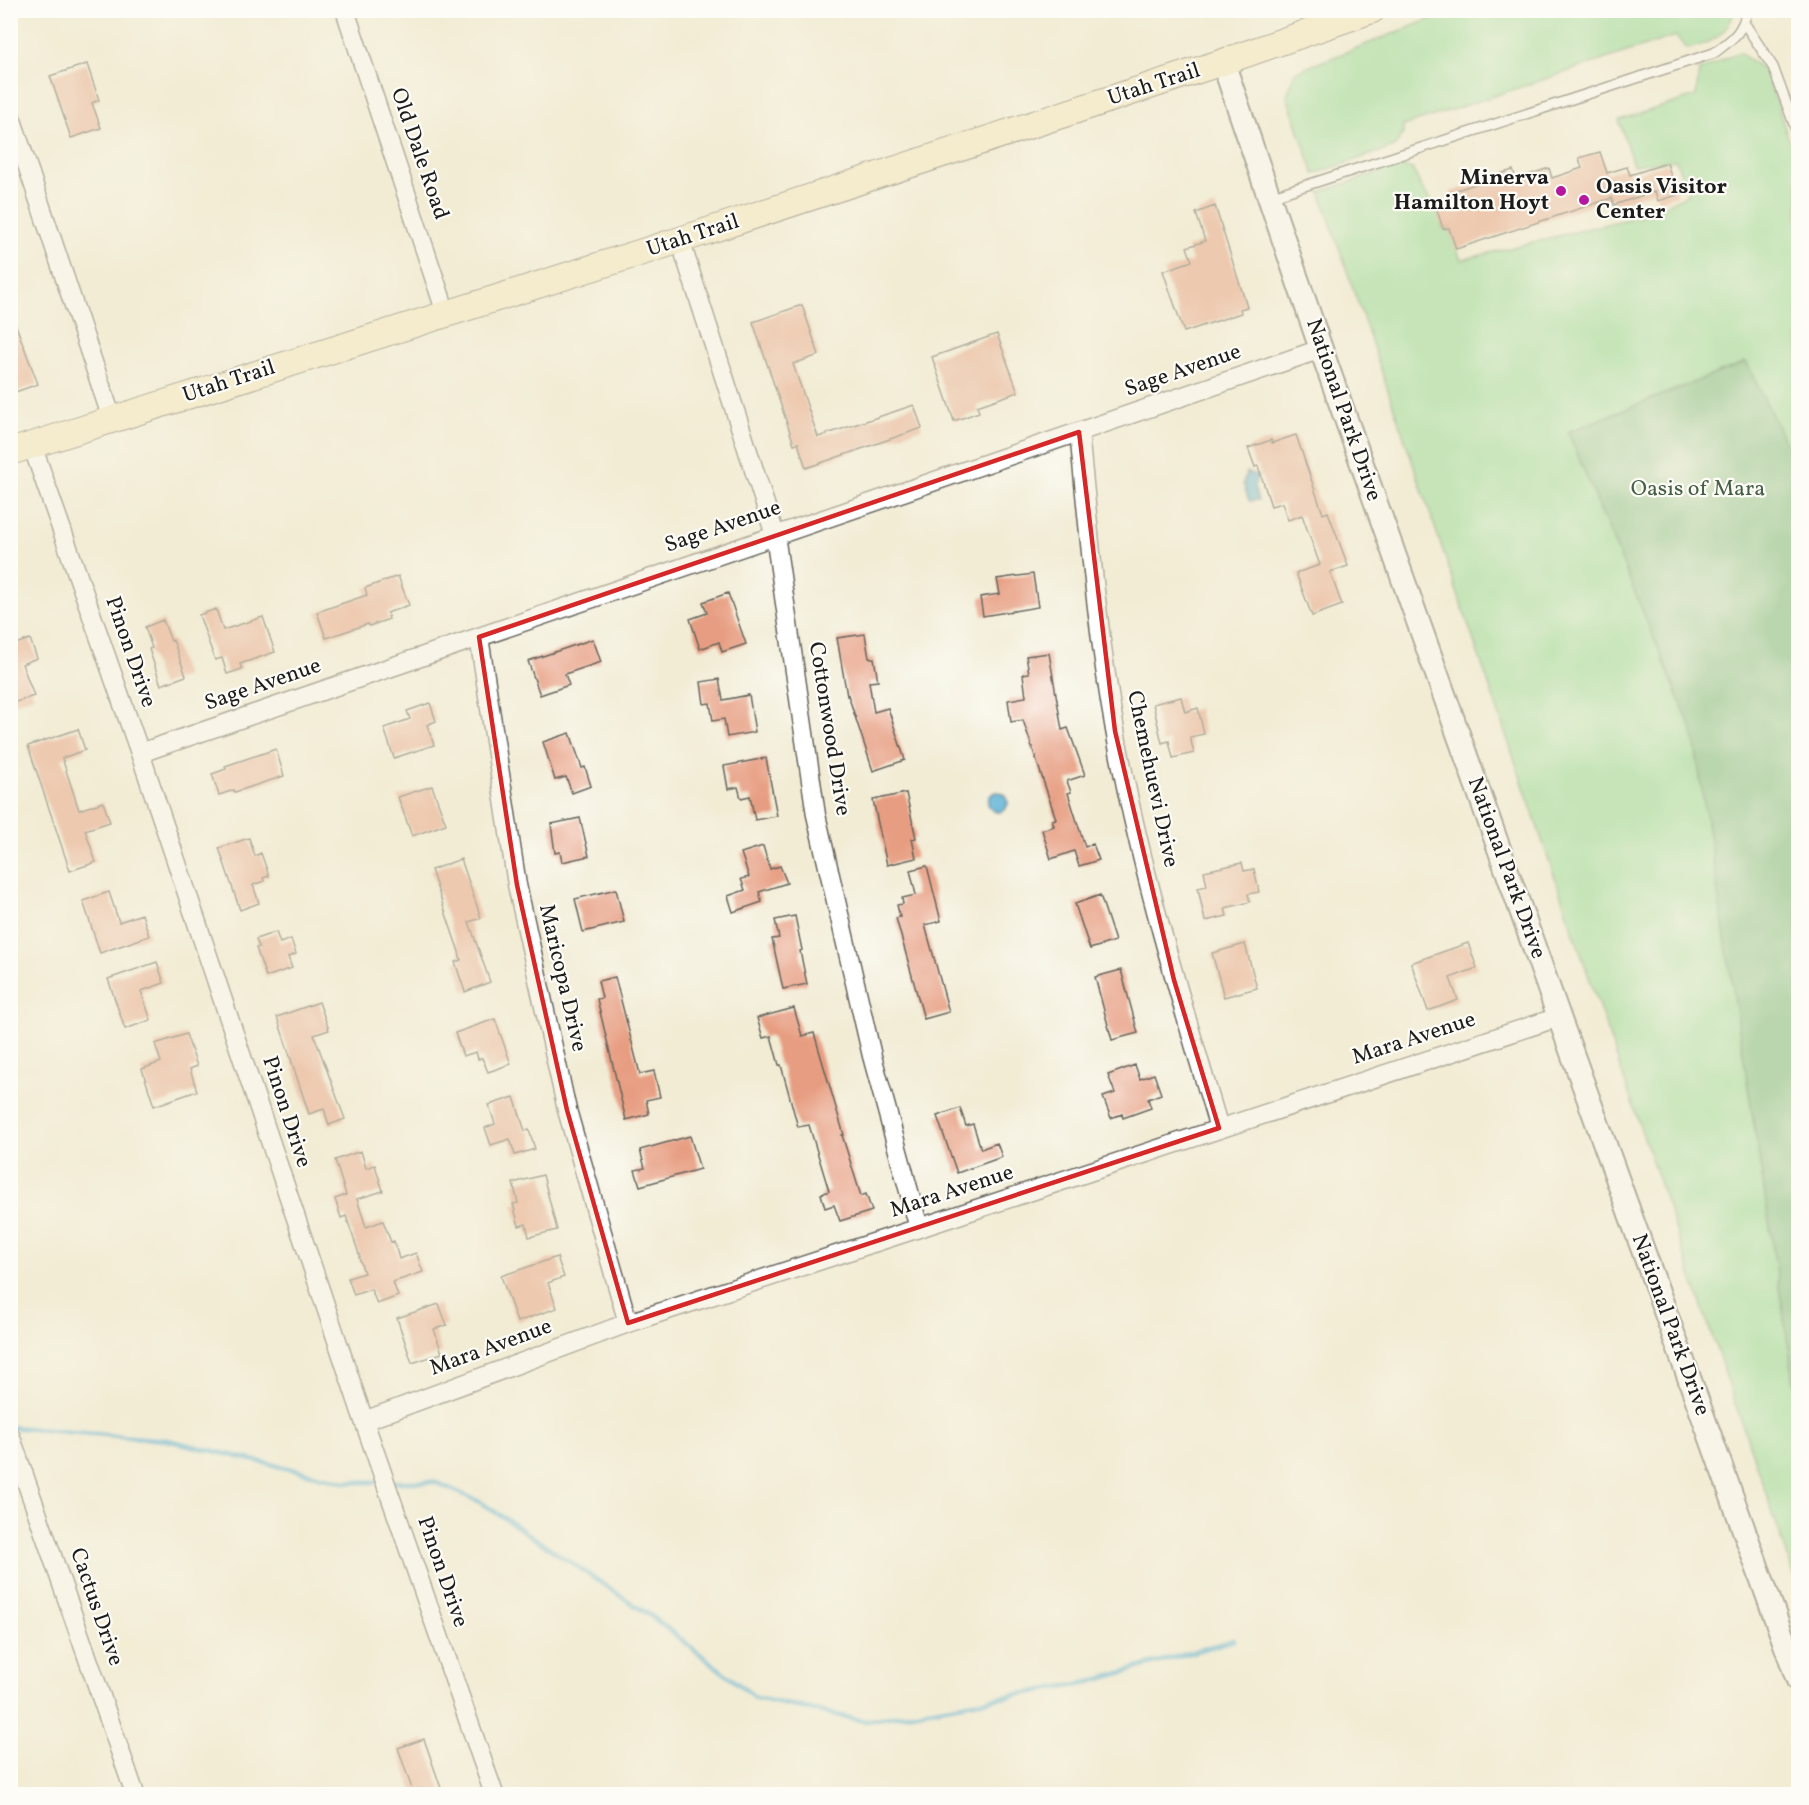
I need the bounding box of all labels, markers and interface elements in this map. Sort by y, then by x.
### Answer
street label: Utah Trail [1104,55,1204,115]
street label: Old Dale Road [382,84,456,224]
place label: Minerva Hamilton Hoyt [1394,163,1549,219]
place label: Oasis Visitor Center [1596,172,1728,228]
marker: Minerva Hamilton Hoyt [1554,184,1568,198]
marker: Oasis Visitor Center [1577,193,1591,207]
street label: Utah Trail [643,206,743,266]
street label: National Park Drive [1297,315,1389,505]
street label: Sage Avenue [1121,337,1245,405]
street label: Utah Trail [179,352,279,412]
park label: Oasis of Mara [1631,474,1765,505]
street label: Sage Avenue [661,493,785,561]
street label: Pinon Drive [97,592,163,712]
street label: Cottonwood Drive [800,640,858,818]
street label: Sage Avenue [201,651,325,719]
street label: Chemehuevi Drive [1118,688,1186,870]
street label: National Park Drive [1459,773,1553,963]
street label: Maricopa Drive [530,901,594,1055]
street label: Mara Avenue [1348,1004,1480,1074]
street label: Pinon Drive [253,1052,319,1172]
street label: Mara Avenue [886,1157,1018,1227]
street label: National Park Drive [1623,1230,1717,1420]
street label: Mara Avenue [426,1312,556,1384]
street label: Pinon Drive [409,1512,475,1632]
street label: Cactus Drive [61,1544,131,1670]

